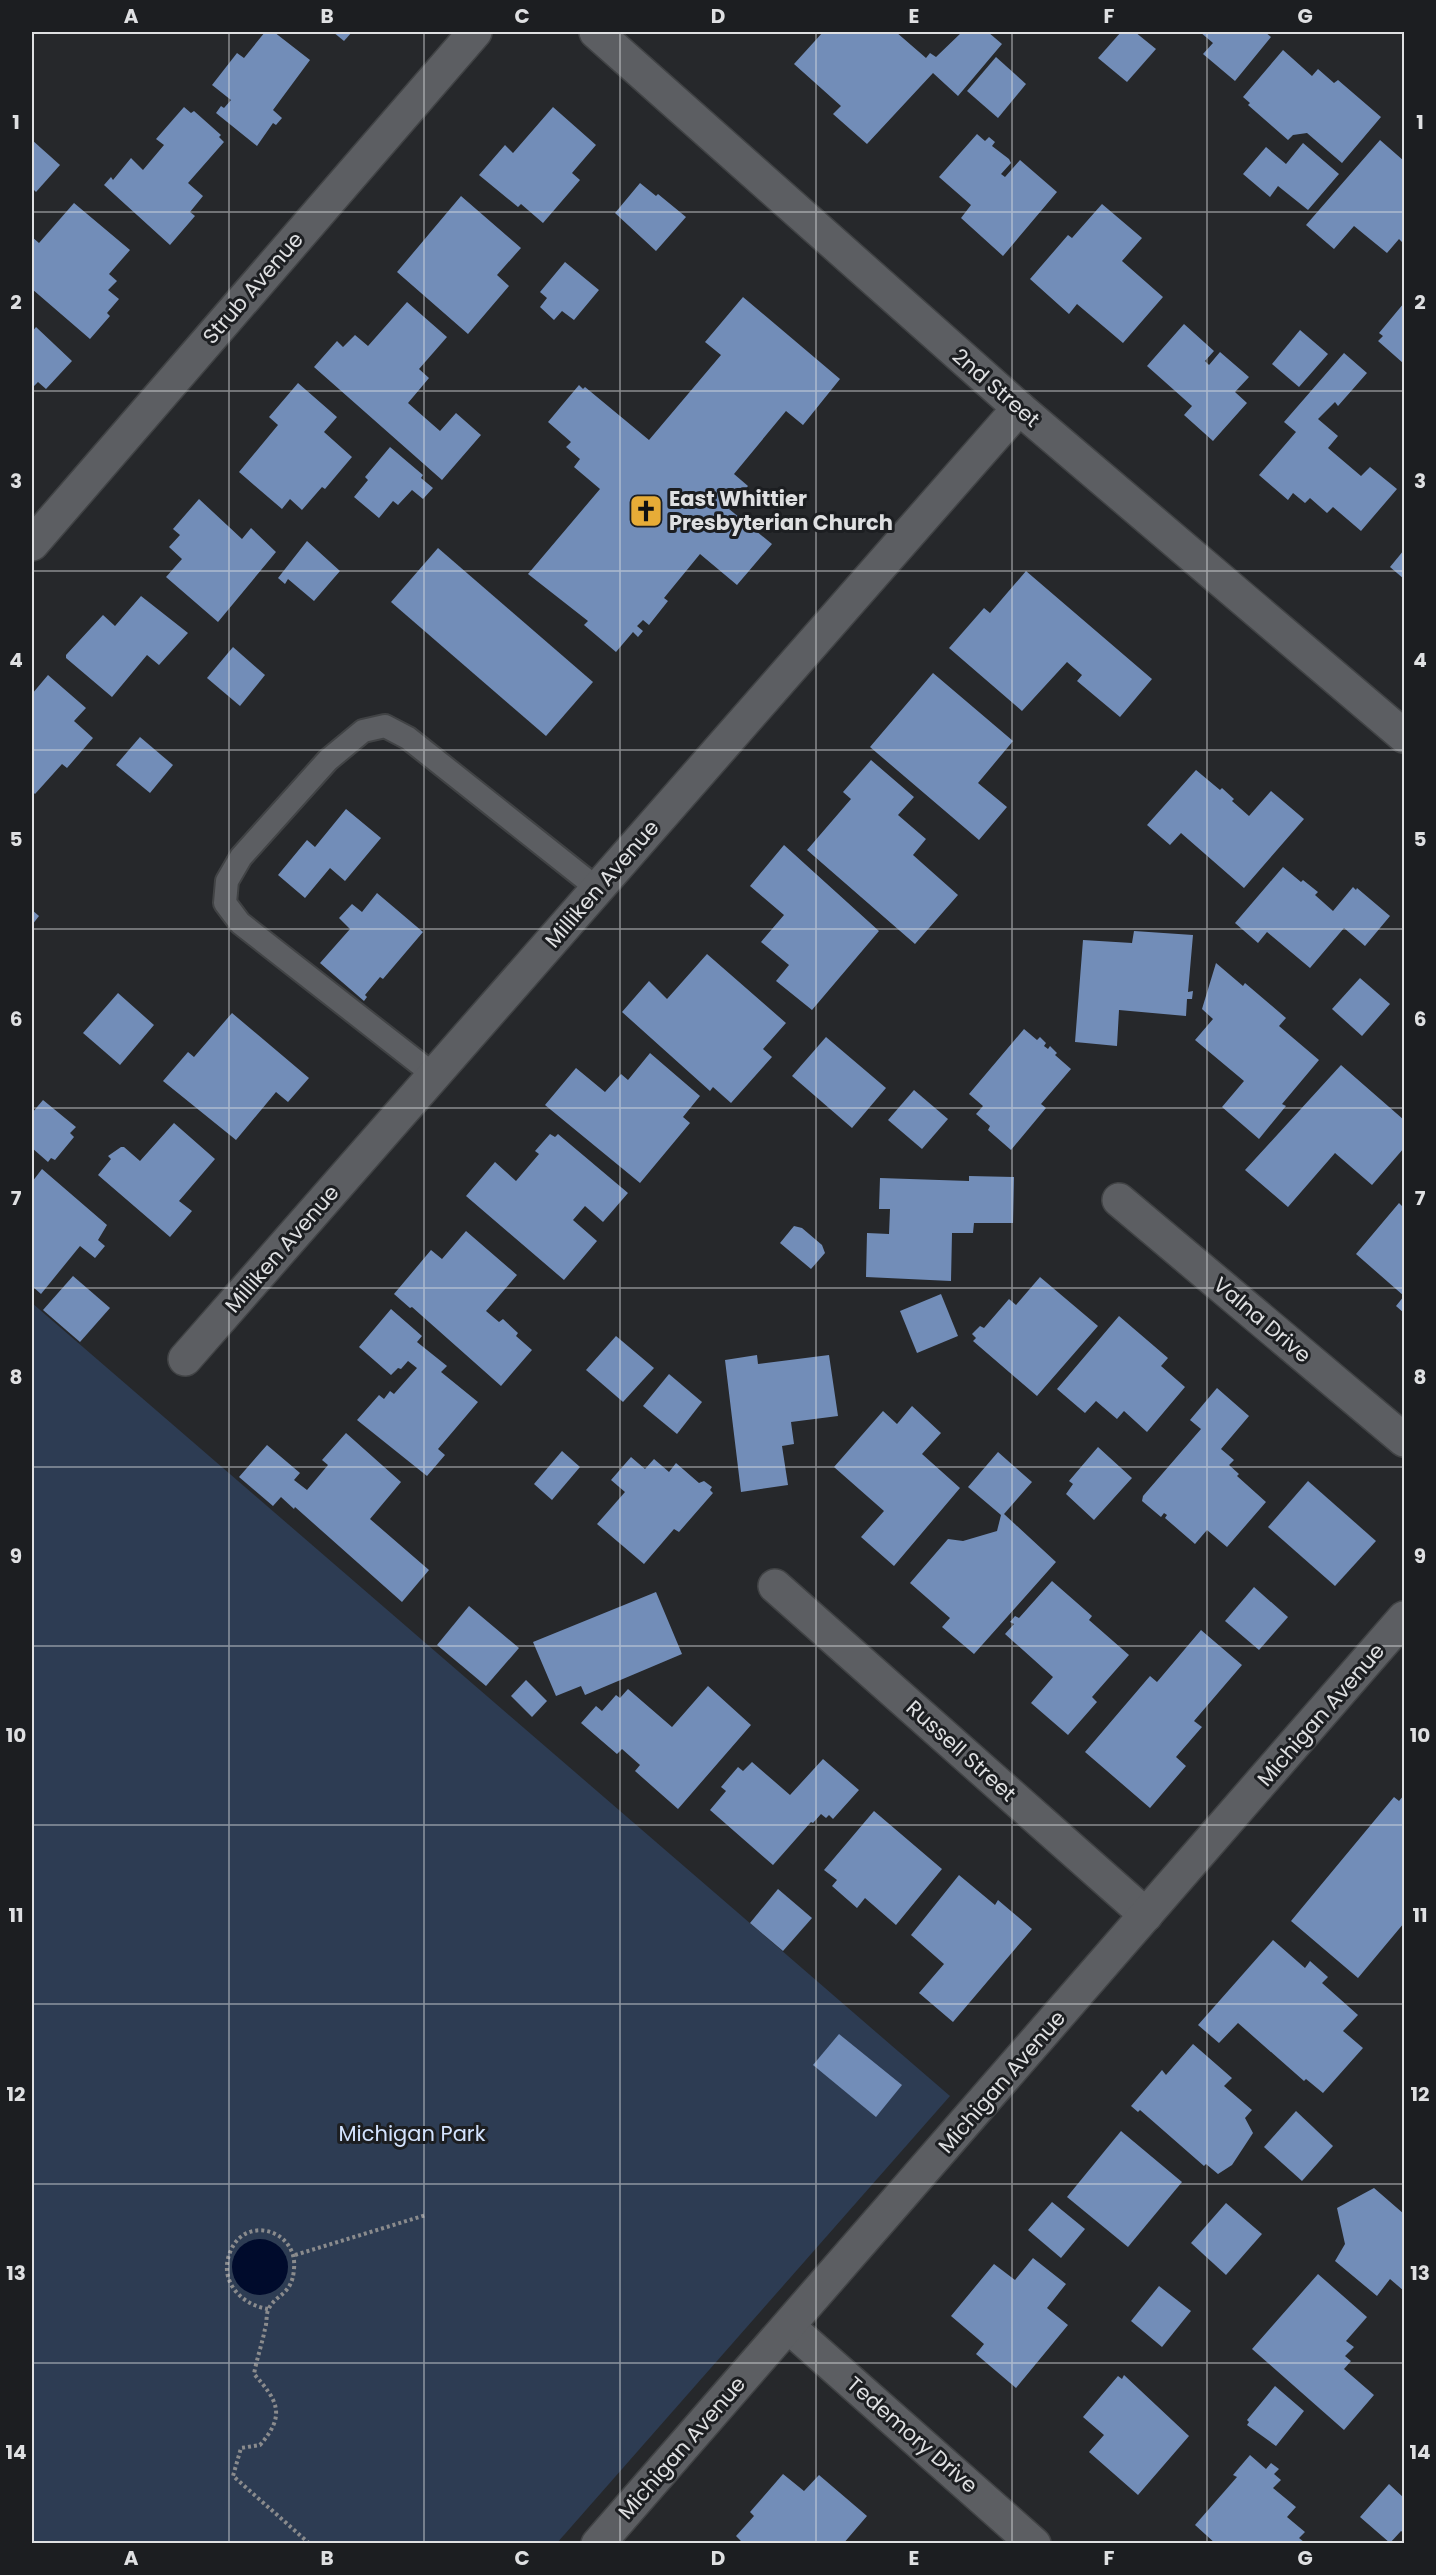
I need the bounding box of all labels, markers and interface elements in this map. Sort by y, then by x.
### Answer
text: A [124,2,139,30]
text: B [320,2,334,30]
text: C [514,2,530,30]
text: D [711,2,725,30]
text: E [909,2,919,30]
text: F [1104,2,1115,30]
text: G [1297,2,1313,30]
text: 1 [12,108,20,136]
text: 1 [1416,108,1424,136]
street label: Strub Avenue [196,225,309,350]
text: 2 [10,288,22,316]
text: 2 [1414,288,1426,316]
street label: 2nd Street [947,342,1046,434]
text: 3 [10,467,22,495]
text: 3 [1414,467,1426,495]
place label: East Whittier Presbyterian Church [669,484,893,537]
church icon: East Whittier Presbyterian Church [628,493,664,529]
text: 4 [9,646,23,674]
text: 4 [1413,646,1427,674]
street label: Milliken Avenue [538,814,665,954]
text: 5 [10,825,23,853]
text: 5 [1414,825,1427,853]
text: 6 [10,1005,22,1033]
text: 6 [1414,1005,1426,1033]
street label: Milliken Avenue [218,1179,345,1319]
text: 7 [11,1184,22,1212]
text: 7 [1415,1184,1426,1212]
street label: Valna Drive [1207,1270,1317,1369]
text: 8 [10,1363,22,1391]
text: 8 [1414,1363,1426,1391]
text: 9 [10,1542,22,1570]
text: 9 [1414,1542,1426,1570]
street label: Michigan Avenue [1250,1637,1391,1792]
street label: Russell Street [900,1693,1023,1808]
text: 10 [6,1721,26,1749]
text: 10 [1410,1721,1430,1749]
text: 11 [8,1901,24,1929]
text: 11 [1412,1901,1428,1929]
street label: Michigan Avenue [931,2004,1072,2159]
text: 12 [7,2080,25,2108]
text: 12 [1411,2080,1429,2108]
park label: Michigan Park [338,2119,486,2148]
text: 13 [6,2259,26,2287]
text: 13 [1410,2259,1430,2287]
street label: Michigan Avenue [611,2370,752,2525]
street label: Tedemory Drive [841,2370,984,2500]
text: 14 [5,2438,27,2466]
text: 14 [1409,2438,1431,2466]
text: A [124,2544,139,2572]
text: B [320,2544,334,2572]
text: C [514,2544,530,2572]
text: D [711,2544,725,2572]
text: E [909,2544,919,2572]
text: F [1104,2544,1115,2572]
text: G [1297,2544,1313,2572]

